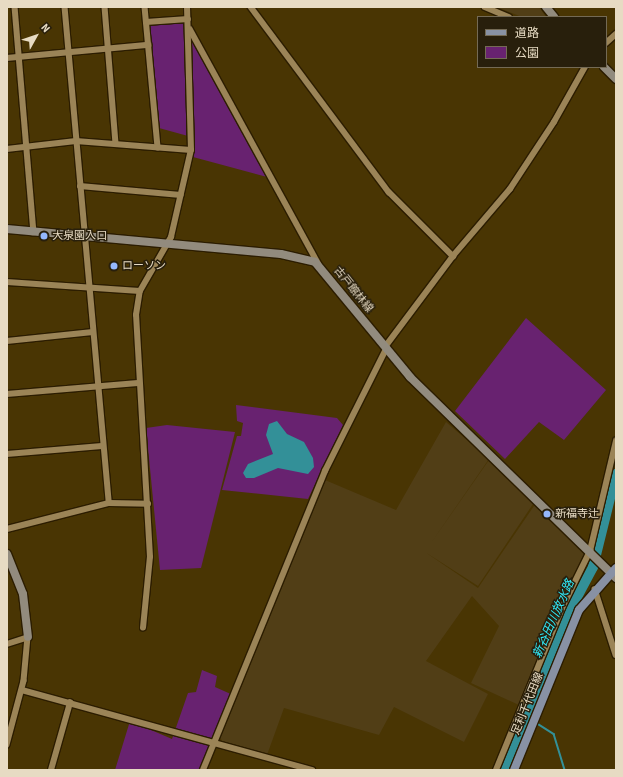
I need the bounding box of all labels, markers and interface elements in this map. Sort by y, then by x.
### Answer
north arrow [16,16,56,56]
legend [477,16,607,68]
text: N [37,20,54,36]
text: 道路 [515,25,539,42]
text: 公園 [515,45,539,62]
place label: 大泉園入口 [52,229,107,243]
marker: 大泉園入口 [39,231,49,241]
place label: ローソン [122,259,166,273]
marker: ローソン [109,261,119,271]
street label: 古戸館林線 [331,264,375,316]
place label: 新福寺辻 [555,507,599,521]
marker: 新福寺辻 [542,509,552,519]
water label: 新谷田川放水路 [530,578,578,660]
street label: 足利千代田線 [510,671,546,737]

